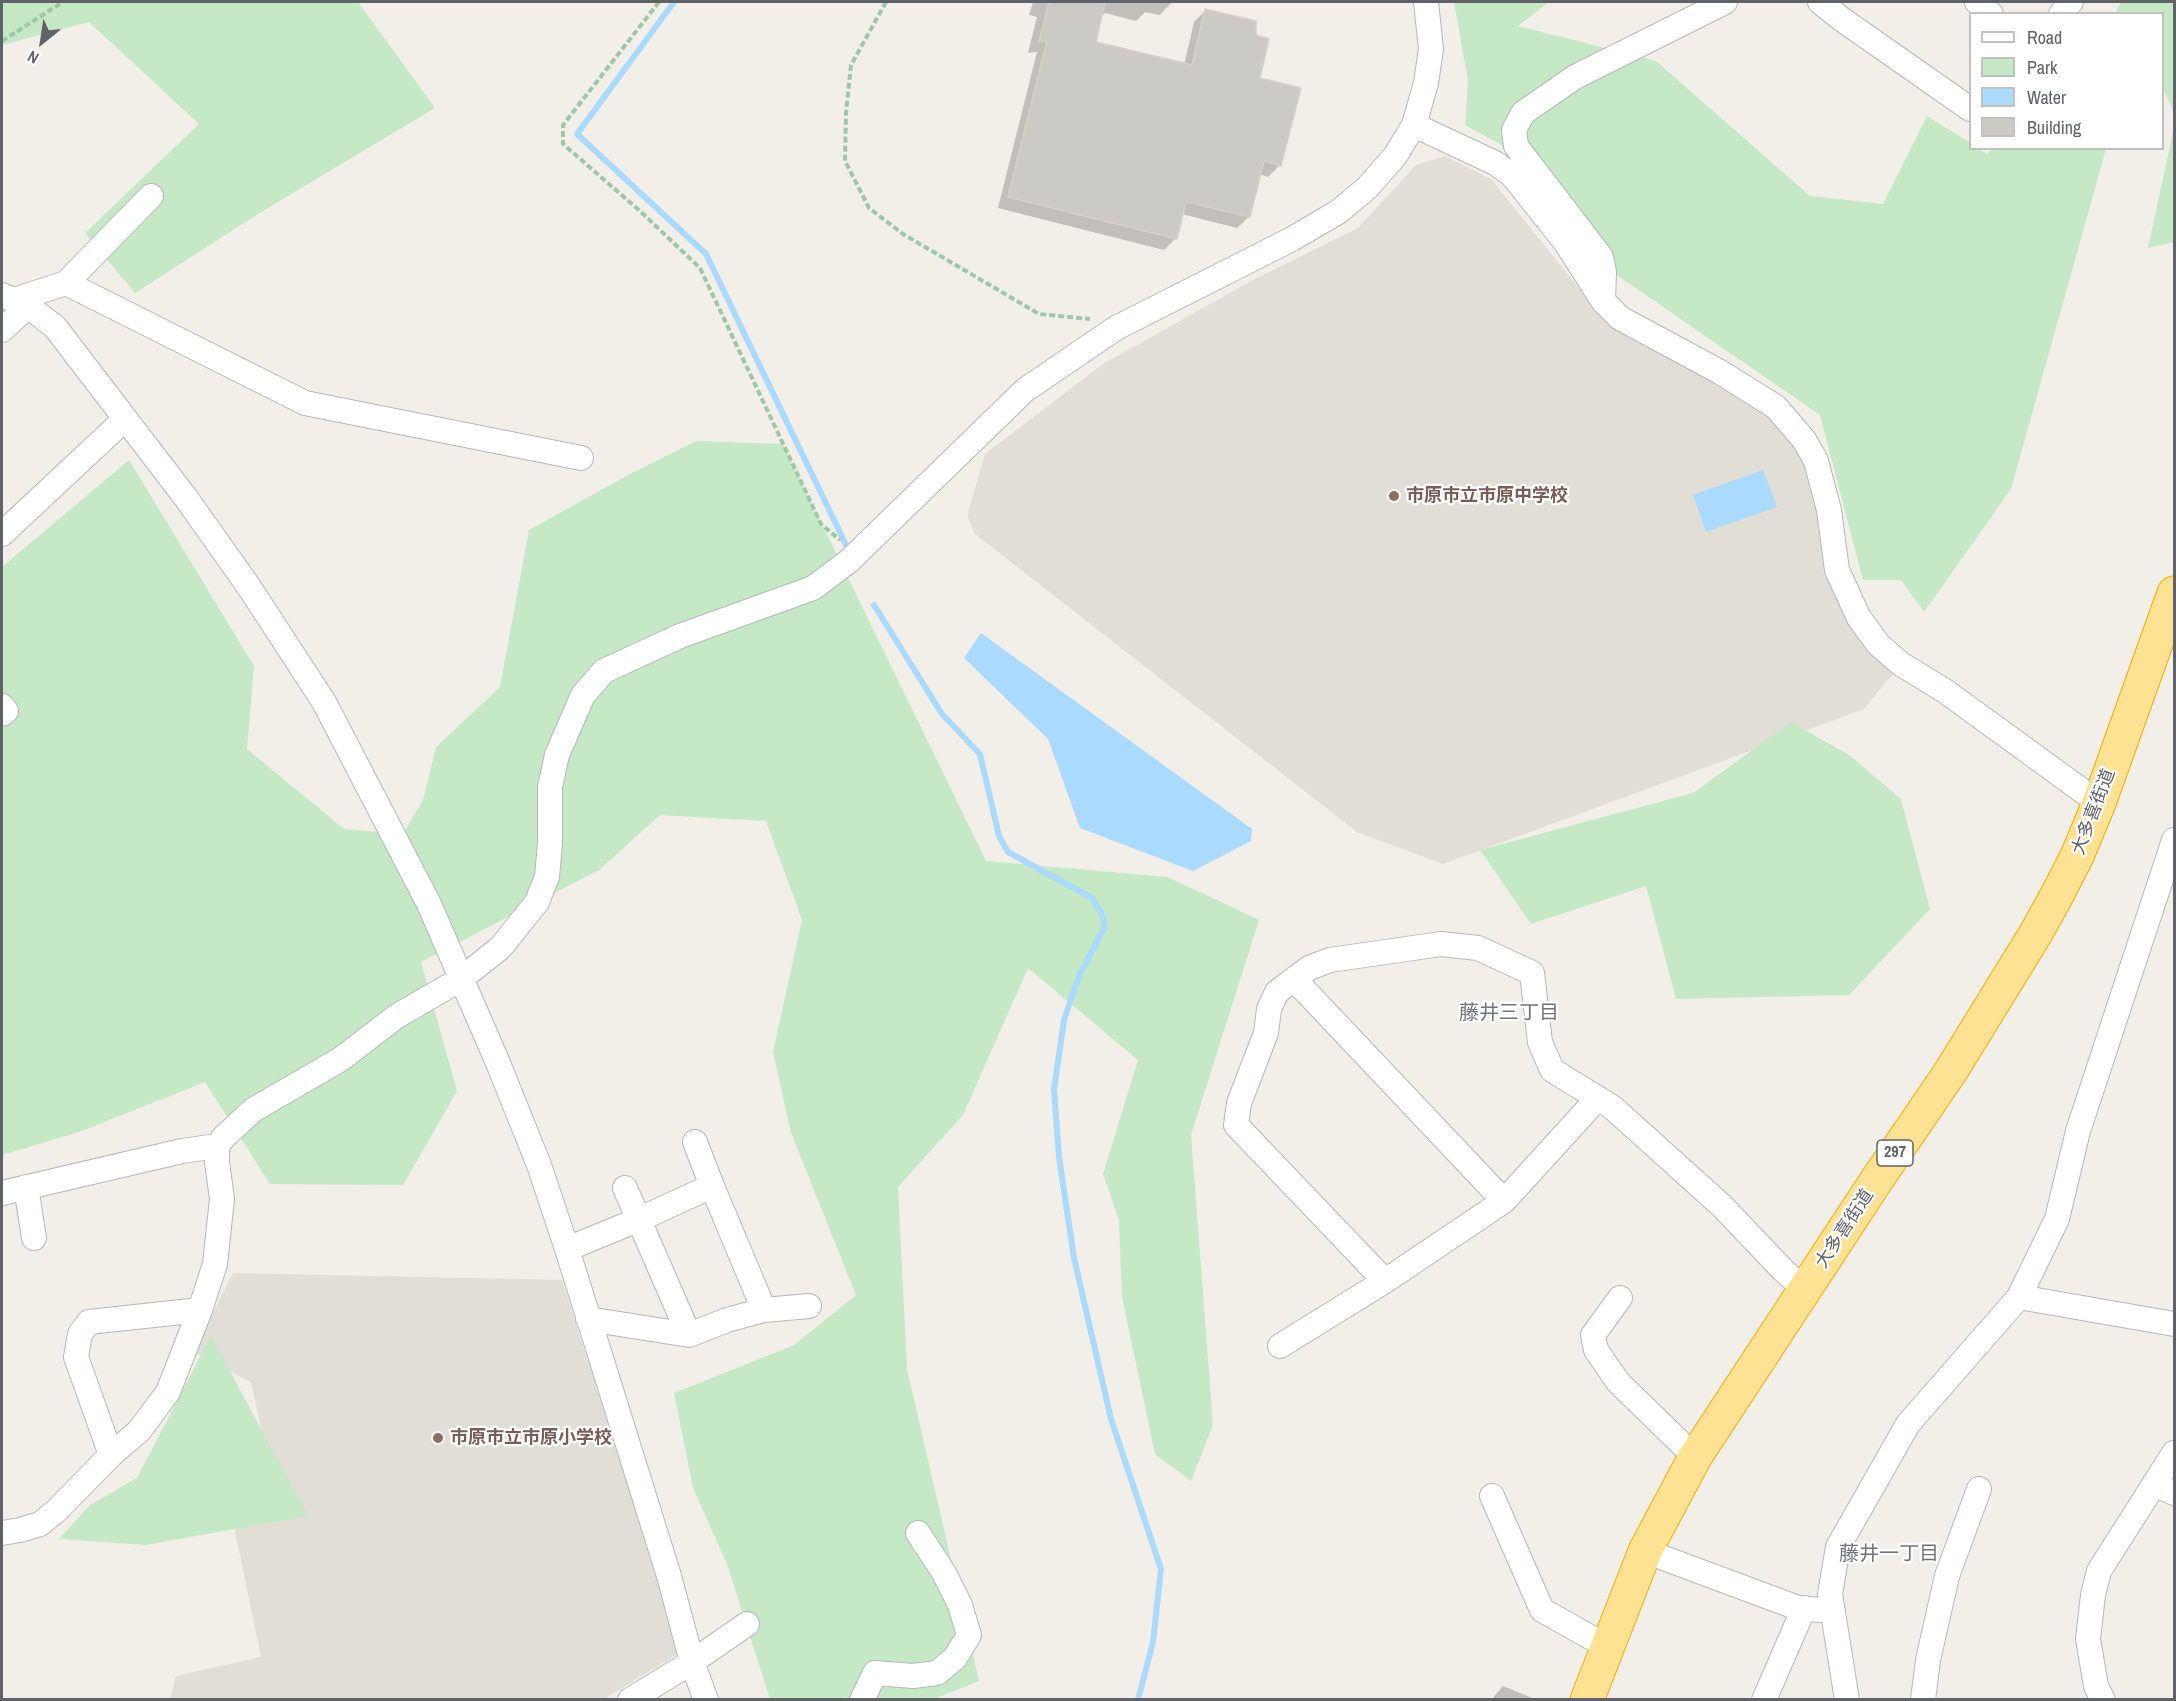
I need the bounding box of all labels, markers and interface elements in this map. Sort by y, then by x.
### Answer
north arrow [12,12,72,72]
legend [1969,12,2164,150]
text: Road [2027,25,2062,50]
text: N [23,46,43,69]
text: Park [2027,55,2057,80]
text: Water [2027,85,2066,110]
text: Building [2027,115,2081,140]
place label: 市原市立市原中学校 [1406,485,1568,507]
marker: 市原市立市原中学校 [1387,489,1401,503]
street label: 大多喜街道 [2068,766,2120,858]
district label: 藤井三丁目 [1459,1002,1559,1026]
road number: 297 [1877,1140,1913,1166]
street label: 大多喜街道 [1811,1185,1879,1273]
place label: 市原市立市原小学校 [450,1427,612,1449]
marker: 市原市立市原小学校 [431,1431,445,1445]
district label: 藤井一丁目 [1839,1543,1939,1567]

